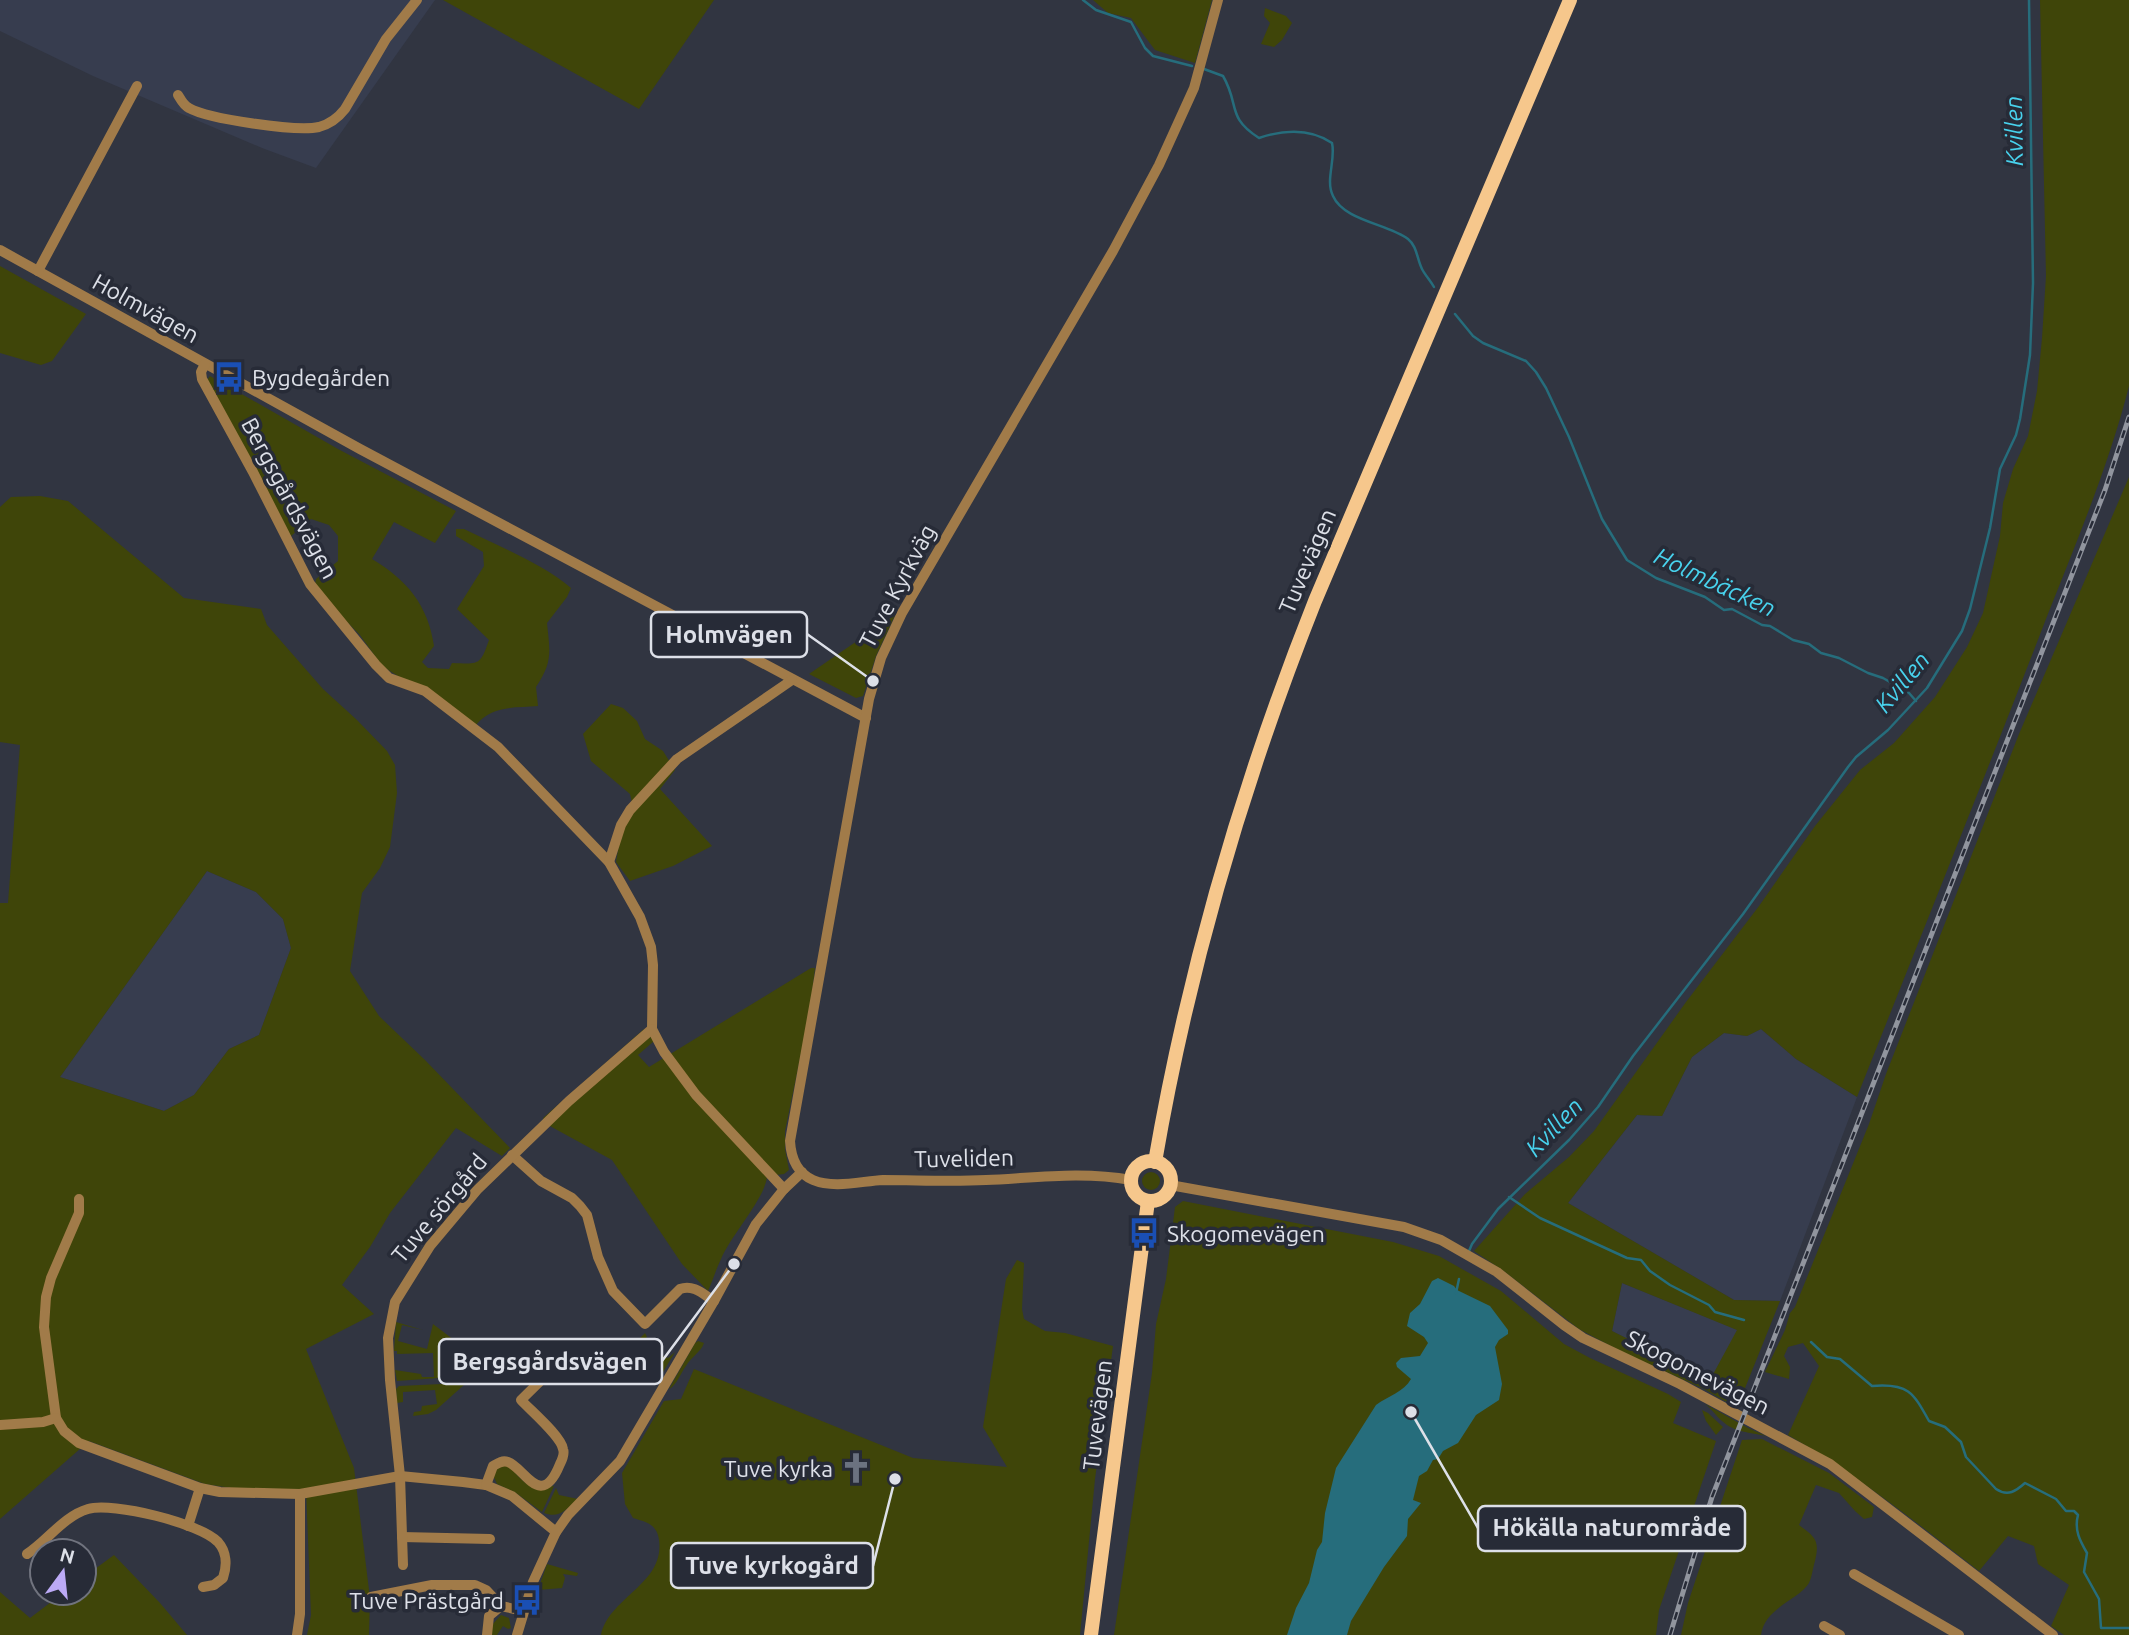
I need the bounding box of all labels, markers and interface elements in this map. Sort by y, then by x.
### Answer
water label: Kvillen [2000,96,2028,166]
street label: Holmvägen [89,269,203,347]
bus stop icon: Bygdegården [212,360,246,394]
place label: Bygdegården [252,365,390,390]
street label: Bergsgårdsvägen [237,413,343,583]
street label: Tuvevägen [1274,505,1340,617]
street label: Tuve Kyrkväg [854,520,940,652]
water label: Holmbäcken [1650,542,1780,622]
callout: Holmvägen [651,612,807,657]
text: Holmvägen [665,621,793,648]
water label: Kvillen [1869,646,1935,718]
water label: Kvillen [1520,1092,1588,1162]
street label: Tuveliden [914,1145,1014,1171]
street label: Tuve sörgård [386,1149,492,1267]
bus stop icon: Skogomevägen [1127,1216,1161,1250]
place label: Skogomevägen [1167,1221,1325,1246]
street label: Skogomevägen [1622,1325,1774,1419]
callout: Bergsgårdsvägen [439,1339,662,1384]
text: Bergsgårdsvägen [452,1348,648,1375]
street label: Tuvevägen [1078,1358,1116,1472]
church icon: Tuve kyrka [839,1451,873,1485]
place label: Tuve kyrka [724,1456,833,1481]
callout: Hökälla naturområde [1478,1506,1745,1551]
text: Hökälla naturområde [1493,1514,1731,1541]
north arrow [28,1537,98,1607]
text: N [58,1543,77,1568]
callout: Tuve kyrkogård [671,1543,873,1588]
text: Tuve kyrkogård [685,1552,859,1579]
bus stop icon: Tuve Prästgård [510,1583,544,1617]
place label: Tuve Prästgård [349,1588,504,1613]

